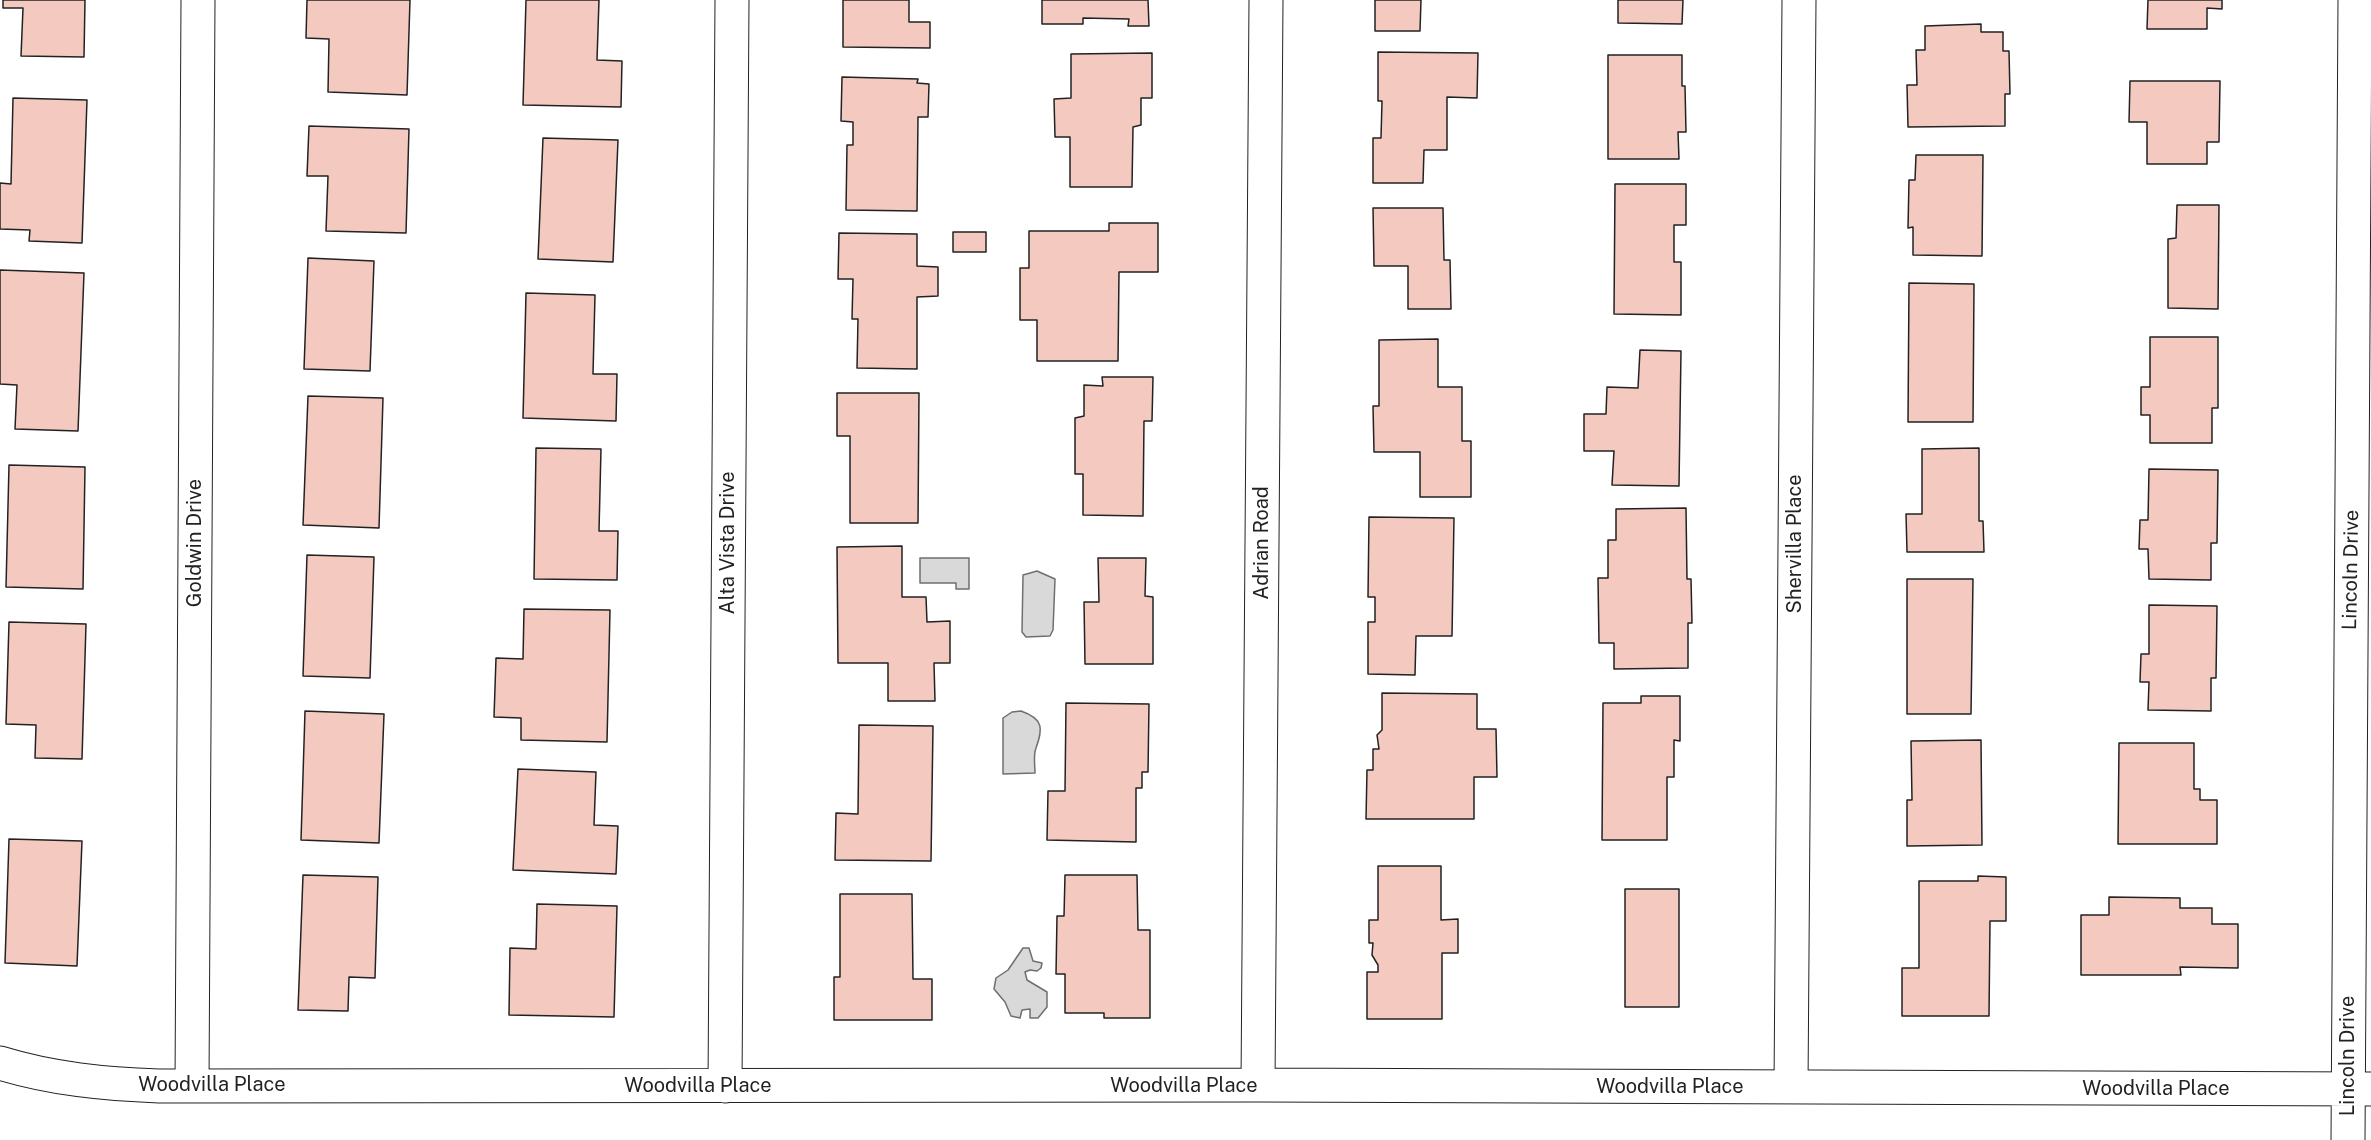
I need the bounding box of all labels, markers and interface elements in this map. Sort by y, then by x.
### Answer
street label: Alta Vista Drive [716,472,740,614]
street label: Shervilla Place [1783,474,1807,614]
street label: Goldwin Drive [183,479,207,607]
street label: Adrian Road [1250,486,1274,600]
street label: Lincoln Drive [2338,510,2364,630]
street label: Lincoln Drive [2336,996,2360,1116]
street label: Woodvilla Place [138,1073,286,1097]
street label: Woodvilla Place [624,1074,772,1098]
street label: Woodvilla Place [1110,1074,1258,1098]
street label: Woodvilla Place [1596,1075,1744,1099]
street label: Woodvilla Place [2082,1077,2230,1101]

